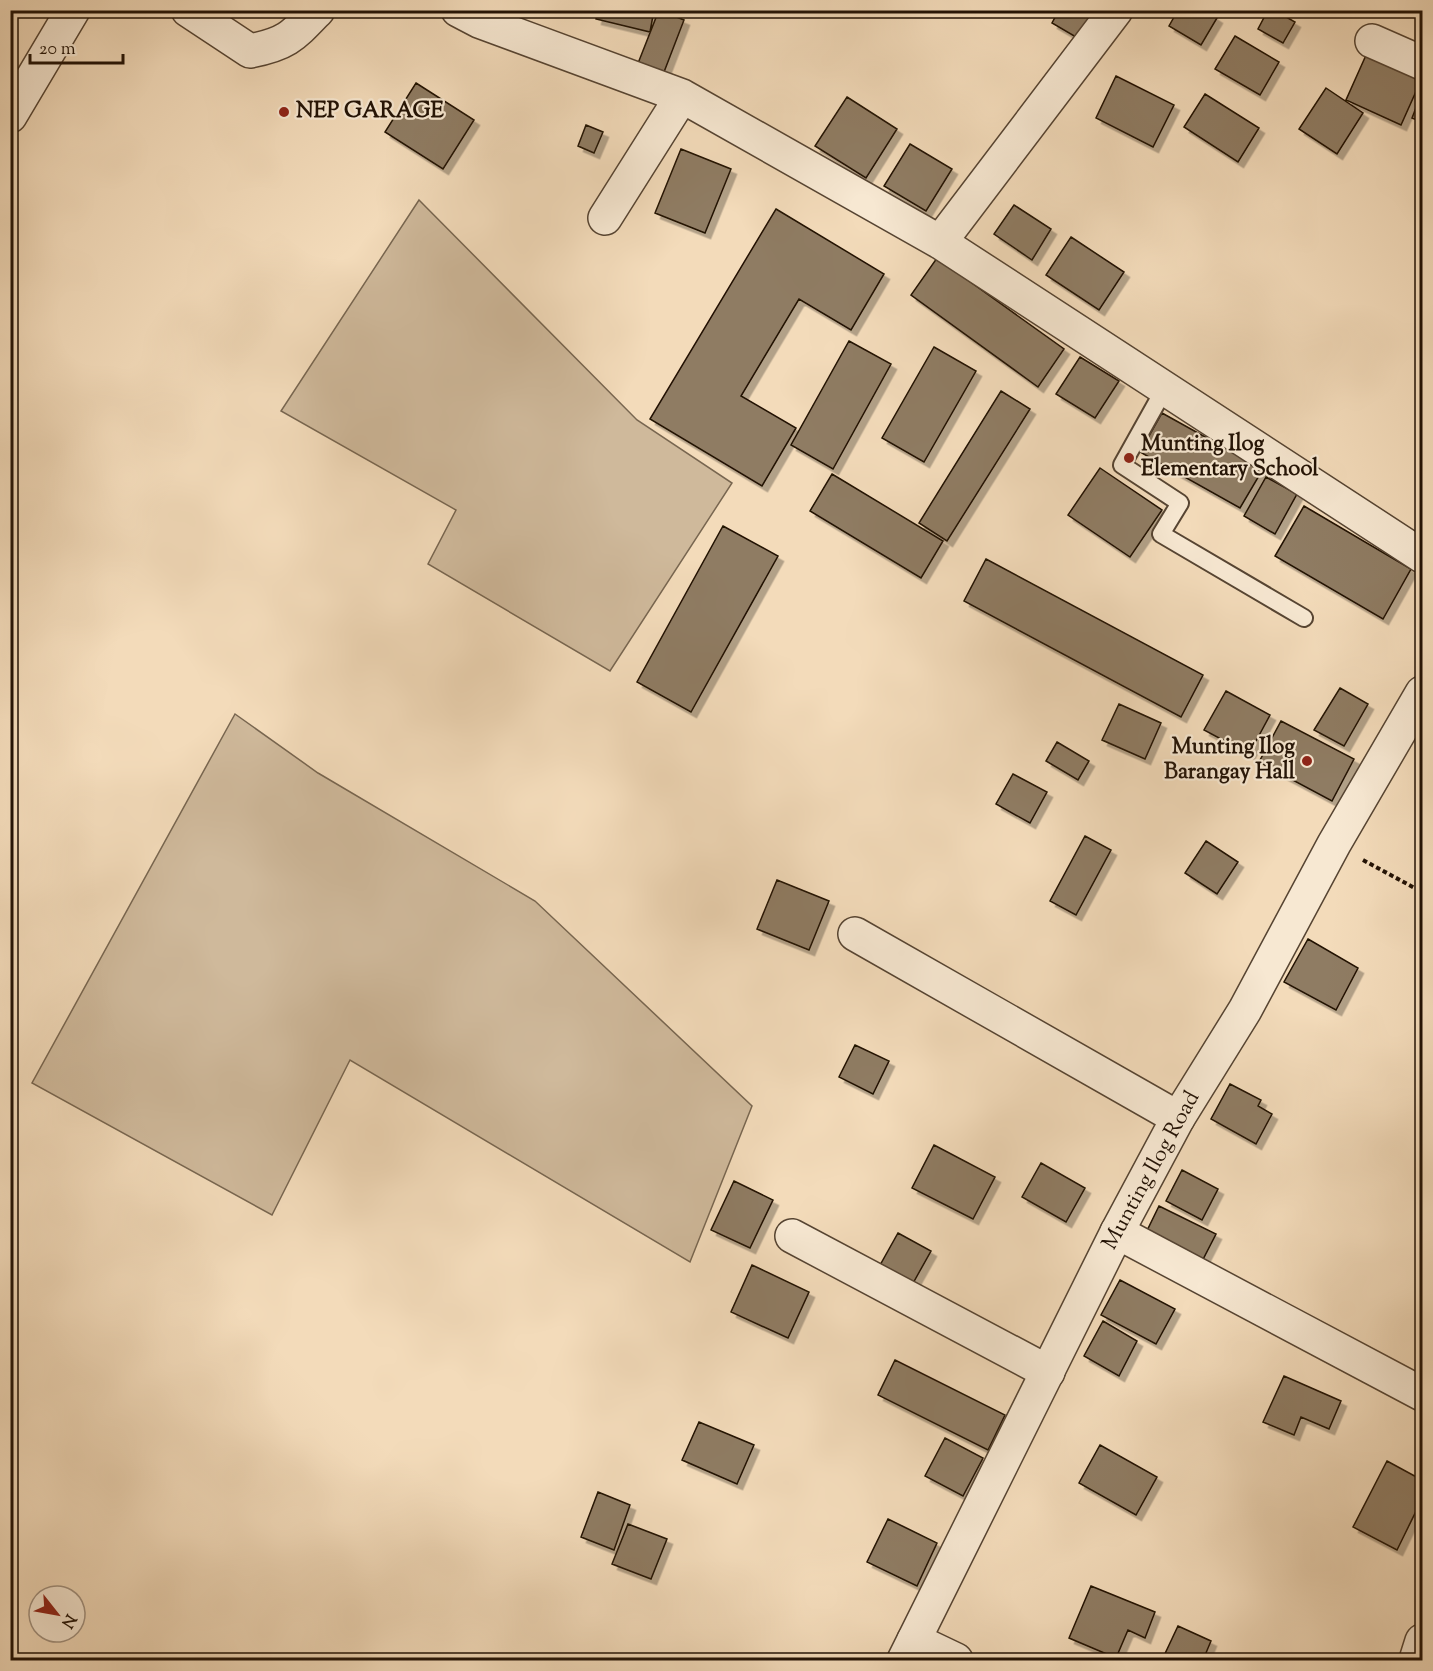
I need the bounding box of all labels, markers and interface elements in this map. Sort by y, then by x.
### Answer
scale bar [30,27,123,65]
text: 20 m [39,37,76,63]
place label: NEP GARAGE [296,96,444,128]
marker: NEP GARAGE [277,105,291,119]
place label: Munting Ilog Elementary School [1141,429,1319,486]
marker: Munting Ilog Elementary School [1122,451,1136,465]
place label: Munting Ilog Barangay Hall [1164,732,1296,789]
marker: Munting Ilog Barangay Hall [1300,754,1314,768]
street label: Munting Ilog Road [1095,1086,1209,1256]
north arrow [27,1584,87,1644]
text: N [54,1609,81,1632]

